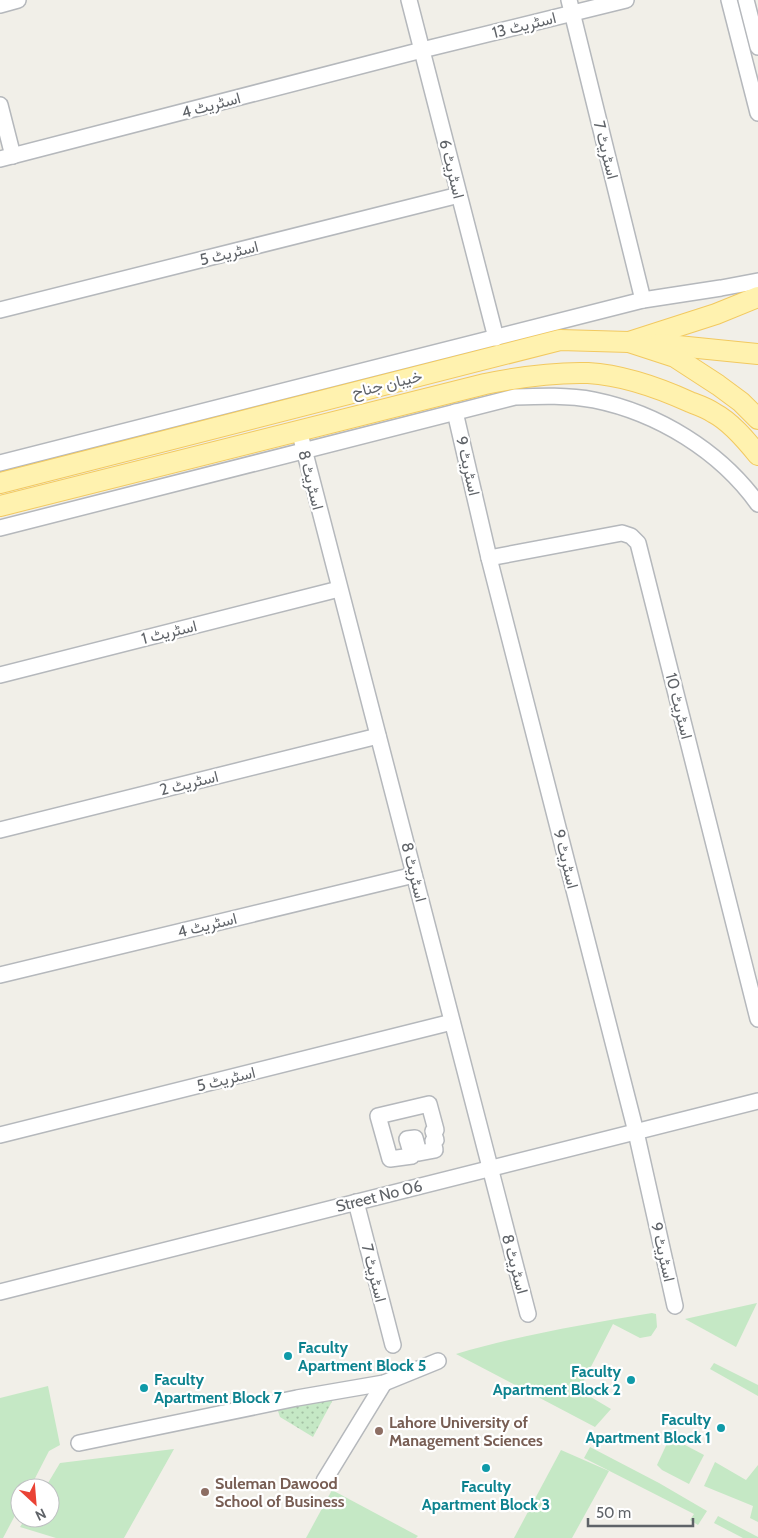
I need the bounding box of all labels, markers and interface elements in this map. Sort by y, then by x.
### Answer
street label: اسٹریٹ 13 [490,8,558,43]
street label: اسٹریٹ 4 [179,88,243,123]
street label: اسٹریٹ 7 [589,119,622,181]
street label: اسٹریٹ 6 [434,137,469,201]
street label: اسٹریٹ 5 [198,237,261,270]
street label: خیبان جناح [350,366,425,404]
street label: اسٹریٹ 9 [451,434,484,498]
street label: اسٹریٹ 8 [293,448,328,512]
street label: اسٹریٹ 1 [139,616,199,649]
street label: اسٹریٹ 10 [661,671,696,741]
street label: اسٹریٹ 2 [158,767,221,800]
street label: اسٹریٹ 9 [548,827,583,891]
street label: اسٹریٹ 8 [396,840,431,904]
street label: اسٹریٹ 4 [175,908,239,943]
street label: اسٹریٹ 5 [195,1063,258,1096]
street label: Street No 06 [334,1176,424,1216]
street label: اسٹریٹ 9 [646,1220,679,1284]
street label: اسٹریٹ 8 [497,1232,532,1296]
street label: اسٹریٹ 7 [357,1242,390,1304]
place label: Faculty Apartment Block 5 [298,1338,426,1375]
marker: Faculty Apartment Block 5 [282,1350,294,1362]
place label: Faculty Apartment Block 2 [493,1362,621,1399]
place label: Faculty Apartment Block 7 [154,1370,283,1407]
marker: Faculty Apartment Block 2 [625,1374,637,1386]
marker: Faculty Apartment Block 7 [138,1382,150,1394]
place label: Faculty Apartment Block 1 [585,1410,711,1447]
place label: Lahore University of Management Sciences [389,1413,543,1450]
marker: Faculty Apartment Block 1 [715,1422,727,1434]
marker: Lahore University of Management Sciences [373,1425,385,1437]
marker: Faculty Apartment Block 3 [480,1462,492,1474]
place label: Suleman Dawood School of Business [215,1474,345,1511]
place label: Faculty Apartment Block 3 [422,1477,550,1514]
north arrow [10,1478,60,1528]
marker: Suleman Dawood School of Business [199,1486,211,1498]
scale bar [588,1496,693,1528]
text: N [32,1504,49,1525]
text: 50 m [596,1504,631,1522]

